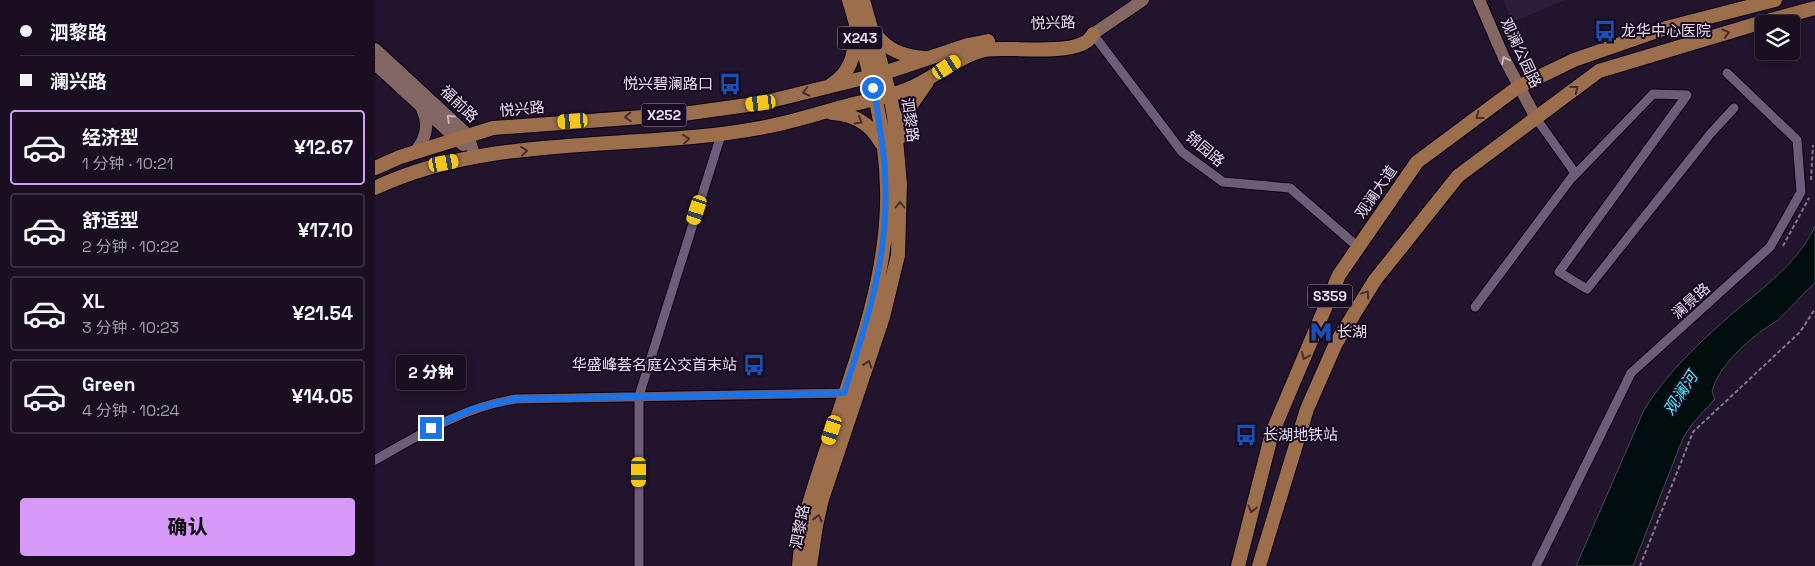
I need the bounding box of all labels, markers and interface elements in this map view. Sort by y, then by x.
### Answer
street label: 悦兴路 [1030,12,1076,33]
street label: 观澜公园路 [1497,15,1546,91]
map controls [1755,15,1800,60]
button: layers [1755,15,1800,60]
bus stop icon: 龙华中心医院 [1592,18,1618,44]
text: 泗黎路 [50,20,107,45]
place label: 龙华中心医院 [1621,21,1711,40]
road number: X243 [837,26,883,49]
one-way arrow [1721,28,1729,38]
car [930,53,963,81]
one-way arrow [1501,56,1511,65]
text: 澜兴路 [50,69,107,94]
bus stop icon: 悦兴碧澜路口 [717,71,743,97]
place label: 悦兴碧澜路口 [623,74,713,93]
route start [862,77,884,99]
street label: 福前路 [437,81,482,126]
one-way arrow [1569,86,1579,95]
one-way arrow [803,87,811,97]
car [745,94,776,112]
street label: 泗黎路 [898,96,923,144]
street label: 悦兴路 [499,97,545,120]
road number: X252 [641,104,687,126]
one-way arrow [1475,110,1485,119]
car [557,112,588,130]
one-way arrow [624,112,632,123]
one-way arrow [854,114,863,124]
one-way arrow [446,115,455,124]
icon: car [22,125,67,170]
text: 经济型 [82,125,139,150]
street label: 锦园路 [1182,127,1229,170]
one-way arrow [682,134,690,145]
text: ¥12.67 [294,135,353,160]
one-way arrow [520,146,528,157]
text: 1 分钟 · 10:21 [82,153,173,174]
car [427,153,460,173]
street label: 观澜大道 [1351,162,1401,222]
car [685,193,708,227]
one-way arrow [895,201,905,208]
icon: car [22,208,67,253]
text: 舒适型 [82,208,139,233]
text: ¥17.10 [298,218,353,243]
text: 2 分钟 · 10:22 [82,236,179,257]
street label: 澜景路 [1668,279,1714,323]
road number: S359 [1307,284,1353,308]
text: XL [82,289,105,314]
one-way arrow [1360,290,1369,300]
icon: car [22,291,67,336]
text: ¥21.54 [292,301,353,326]
text: 3 分钟 · 10:23 [82,317,179,338]
metro station icon: 长湖 [1308,319,1334,345]
place label: 长湖 [1337,322,1367,341]
one-way arrow [1300,351,1311,360]
bus stop icon: 华盛峰荟名庭公交首末站 [741,352,767,378]
place label: 华盛峰荟名庭公交首末站 [572,355,737,374]
callout: 2 分钟 [396,356,466,390]
one-way arrow [862,360,872,368]
text: 2 分钟 [408,362,454,383]
water label: 观澜河 [1659,365,1704,419]
text: Green [82,372,135,397]
icon: car [22,374,67,419]
text: ¥14.05 [291,384,353,409]
text: 4 分钟 · 10:24 [82,400,180,421]
car [820,413,843,447]
route end [420,417,442,439]
bus stop icon: 长湖地铁站 [1233,422,1259,448]
place label: 长湖地铁站 [1263,425,1338,444]
car [631,457,646,487]
button: 确认 [20,498,355,556]
street label: 泗黎路 [786,503,813,551]
one-way arrow [1248,505,1258,513]
one-way arrow [812,514,822,522]

